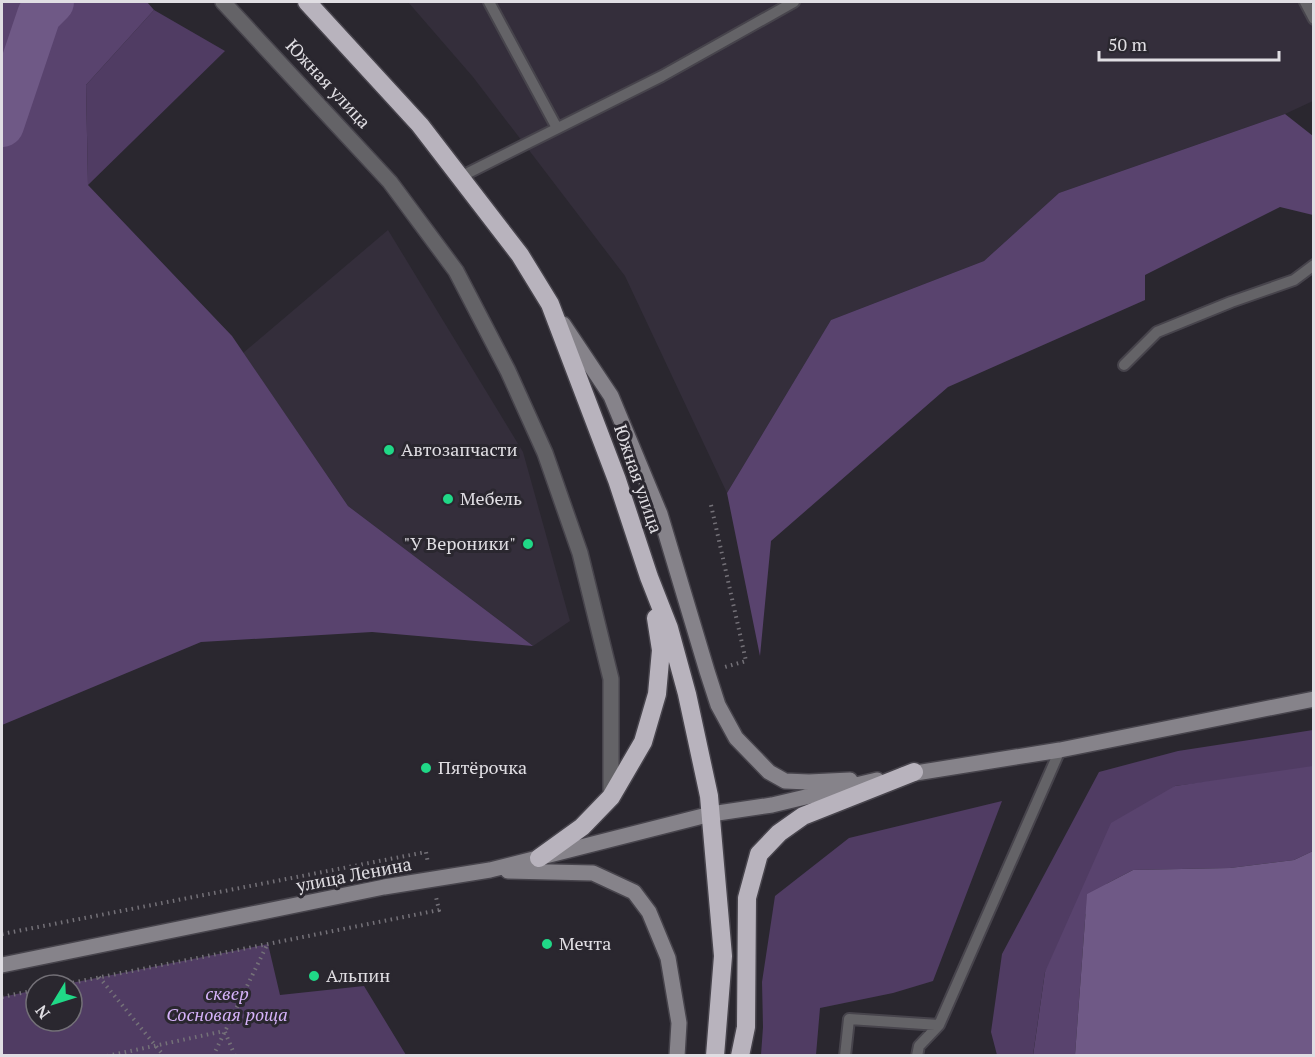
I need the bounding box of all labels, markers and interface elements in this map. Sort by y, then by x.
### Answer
scale bar [1099,24,1279,62]
text: 50 m [1108,32,1148,56]
street label: Южная улица [281,34,376,133]
street label: Южная улица [609,421,669,536]
place label: Автозапчасти [401,437,517,461]
marker: Автозапчасти [382,443,396,457]
place label: Мебель [460,486,522,510]
marker: Мебель [441,492,455,506]
place label: "У Вероники" [404,531,516,555]
marker: "У Вероники" [521,537,535,551]
place label: Пятёрочка [438,755,527,779]
marker: Пятёрочка [419,761,433,775]
street label: улица Ленина [293,851,413,897]
place label: Мечта [559,931,611,955]
marker: Мечта [540,937,554,951]
place label: Альпин [326,963,390,987]
marker: Альпин [307,969,321,983]
north arrow [24,973,84,1033]
park label: сквер Сосновая роща [166,981,288,1026]
text: N [30,1001,55,1024]

